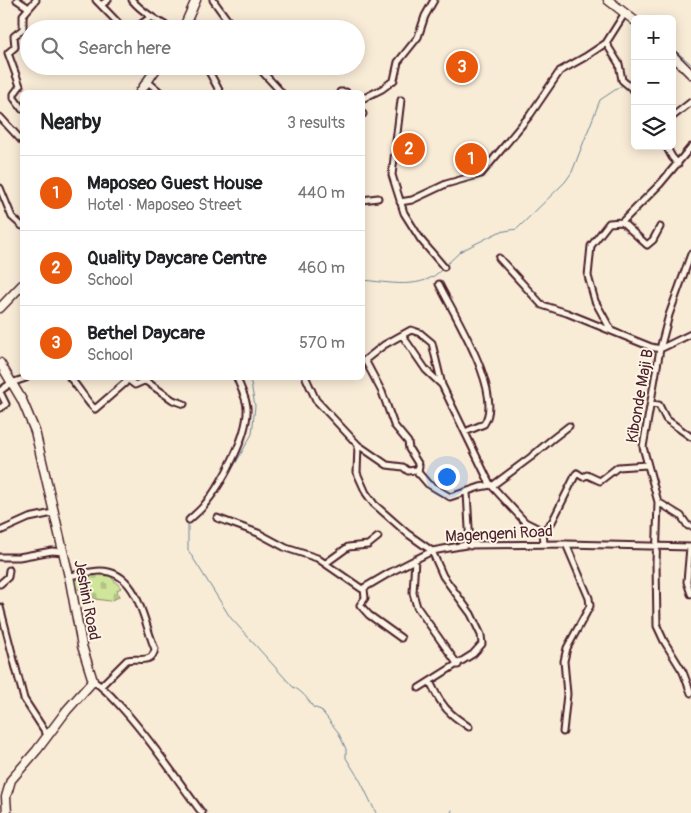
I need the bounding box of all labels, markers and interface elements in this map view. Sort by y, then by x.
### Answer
map controls [631,15,676,150]
button: + [631,15,676,60]
search box [20,20,365,75]
icon: search [38,34,66,62]
text: Search here [78,36,171,60]
pin: 3 [446,48,478,86]
button: − [631,60,676,105]
button: layers [631,105,676,150]
text: Nearby [40,109,101,136]
text: 3 results [287,113,345,133]
pin: 2 [393,130,425,168]
pin: 1 [455,140,487,178]
text: Maposeo Guest House [87,171,262,195]
text: 1 [53,183,59,203]
text: 440 m [298,183,345,203]
text: Hotel · Maposeo Street [87,195,242,215]
text: Quality Daycare Centre [87,246,267,270]
text: 2 [52,258,60,278]
text: 460 m [298,258,345,278]
text: School [87,270,133,290]
text: Bethel Daycare [87,321,205,345]
text: 3 [52,333,60,353]
text: 570 m [299,333,345,353]
text: School [87,345,133,365]
street label: Kibonde Maji B [622,347,658,445]
your location [434,464,460,490]
street label: Magengeni Road [445,521,553,547]
street label: Jeshini Road [69,558,105,642]

